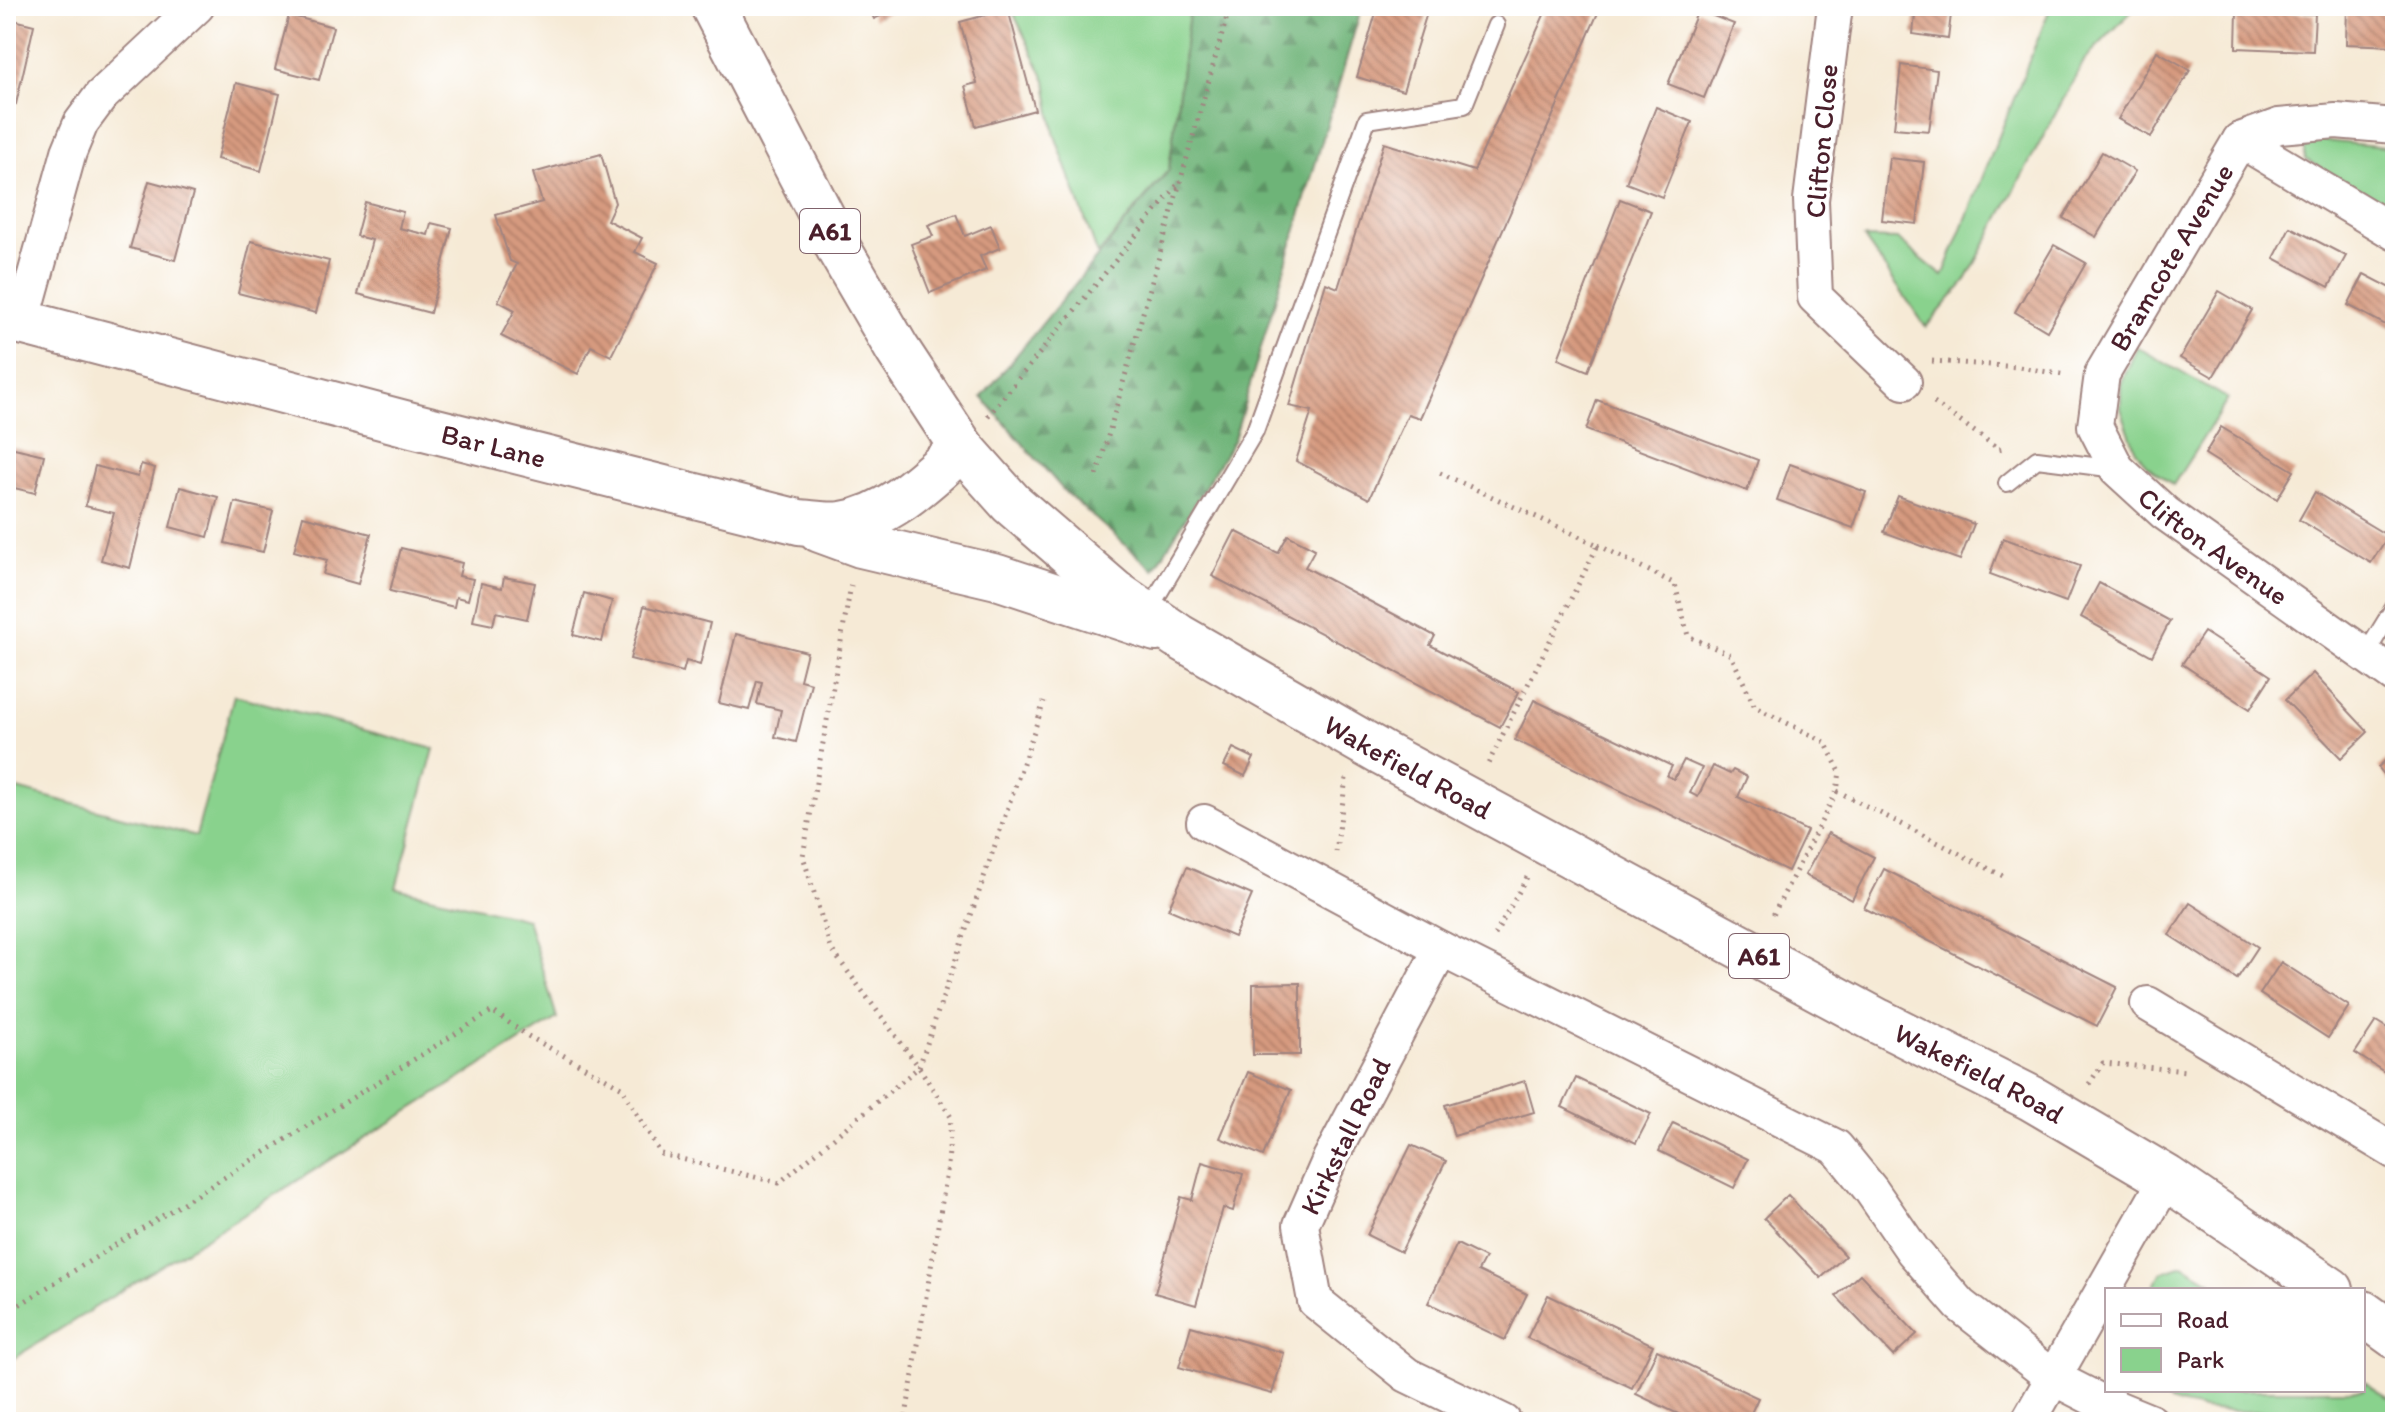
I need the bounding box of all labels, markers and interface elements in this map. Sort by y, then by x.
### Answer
street label: Clifton Close [1797,62,1845,220]
street label: Bramcote Avenue [2102,157,2240,357]
road number: A61 [800,209,860,253]
street label: Bar Lane [438,416,549,475]
street label: Clifton Avenue [2131,480,2295,612]
street label: Wakefield Road [1318,707,1498,827]
road number: A61 [1729,934,1789,978]
street label: Wakefield Road [1889,1015,2071,1131]
street label: Kirkstall Road [1292,1051,1398,1220]
legend [2105,1288,2365,1392]
text: Road [2177,1305,2229,1334]
text: Park [2177,1345,2224,1374]

